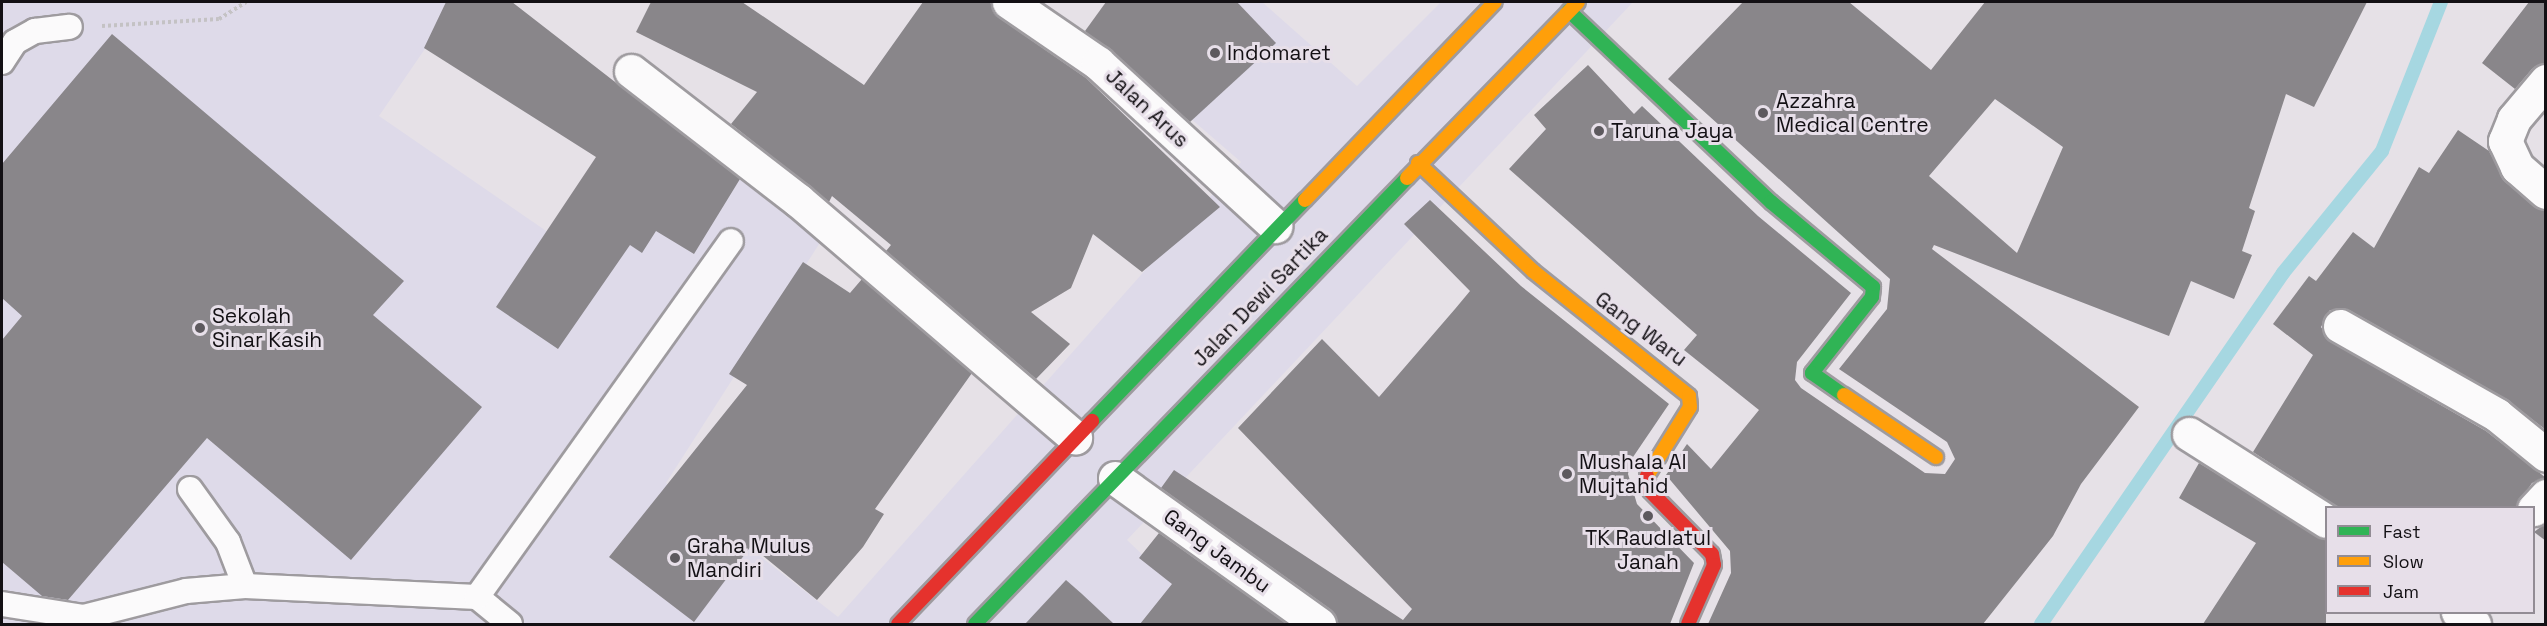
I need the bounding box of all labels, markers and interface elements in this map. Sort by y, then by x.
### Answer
place label: Indomaret [1227,40,1331,66]
marker: Indomaret [1208,46,1222,60]
street label: Jalan Arus [1100,63,1194,153]
place label: Azzahra Medical Centre [1776,88,1929,138]
marker: Azzahra Medical Centre [1754,104,1772,122]
place label: Taruna Jaya [1611,118,1733,144]
marker: Taruna Jaya [1592,124,1606,138]
street label: Jalan Dewi Sartika [1187,222,1333,372]
street label: Gang Waru [1590,286,1692,372]
place label: Sekolah Sinar Kasih [212,303,322,353]
marker: Sekolah Sinar Kasih [193,321,207,335]
place label: Mushala Al Mujtahid [1579,449,1687,499]
marker: Mushala Al Mujtahid [1560,467,1574,481]
street label: Gang Jambu [1159,504,1275,598]
legend [2325,506,2535,614]
marker: TK Raudlatul Janah [1641,509,1655,523]
text: Fast [2383,520,2420,543]
place label: TK Raudlatul Janah [1585,525,1711,575]
place label: Graha Mulus Mandiri [687,533,811,583]
text: Slow [2383,550,2424,573]
marker: Graha Mulus Mandiri [668,551,682,565]
text: Jam [2383,580,2419,603]

